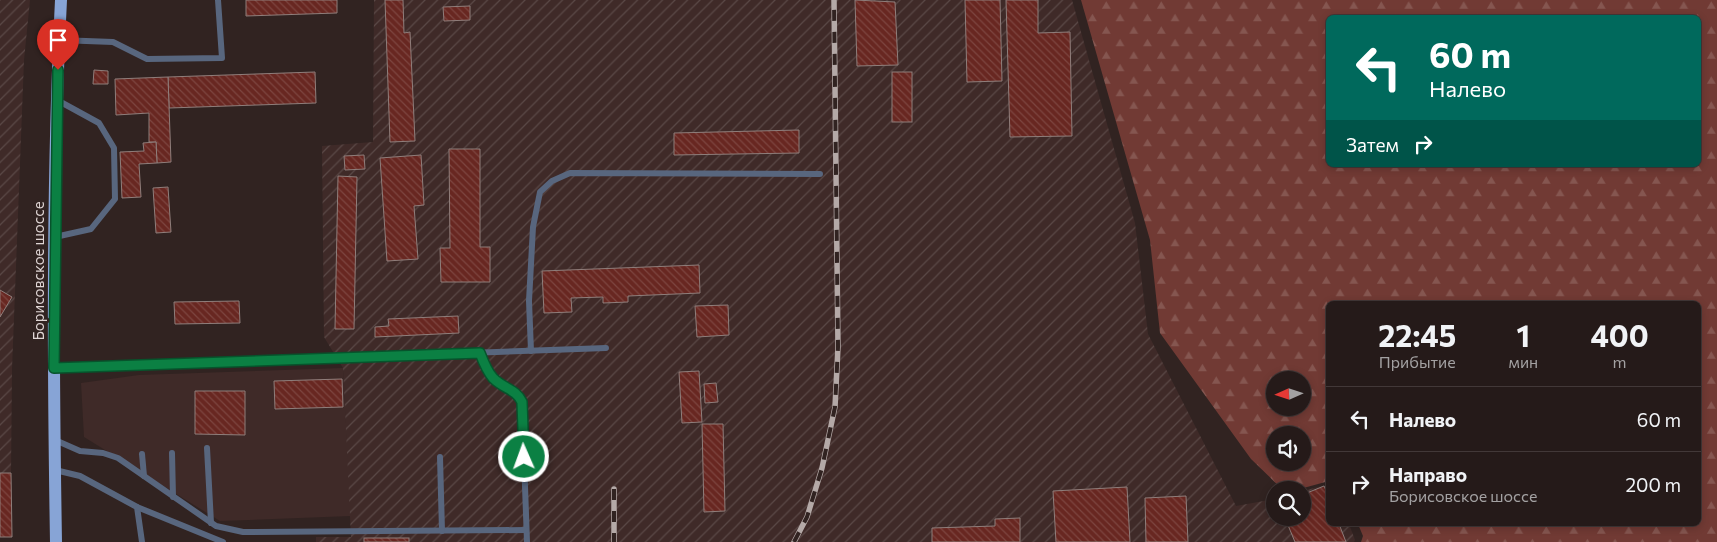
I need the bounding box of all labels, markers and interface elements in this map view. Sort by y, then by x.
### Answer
pin [37,19,79,70]
icon: arrive [44,26,72,54]
text: 60 m [1429,32,1511,75]
icon: left [1346,35,1411,100]
text: Налево [1429,75,1506,102]
icon: right [1409,130,1437,158]
text: Затем [1346,133,1399,156]
street label: Борисовское шоссе [29,201,47,341]
text: 22:45 [1378,316,1456,353]
text: 1 [1517,316,1530,353]
text: 400 [1590,316,1649,353]
text: Прибытие [1379,352,1456,371]
text: мин [1508,352,1538,371]
text: m [1613,352,1627,371]
north arrow [1266,371,1311,416]
map controls [1266,371,1311,526]
icon: left [1346,405,1374,433]
text: Налево [1389,408,1456,431]
text: 60 m [1637,408,1681,431]
button: sound [1266,426,1311,471]
position arrow [497,430,549,482]
text: Направо [1389,463,1467,486]
icon: right [1346,470,1374,498]
text: 200 m [1626,473,1681,496]
button: search [1266,481,1311,526]
text: Борисовское шоссе [1389,486,1537,505]

